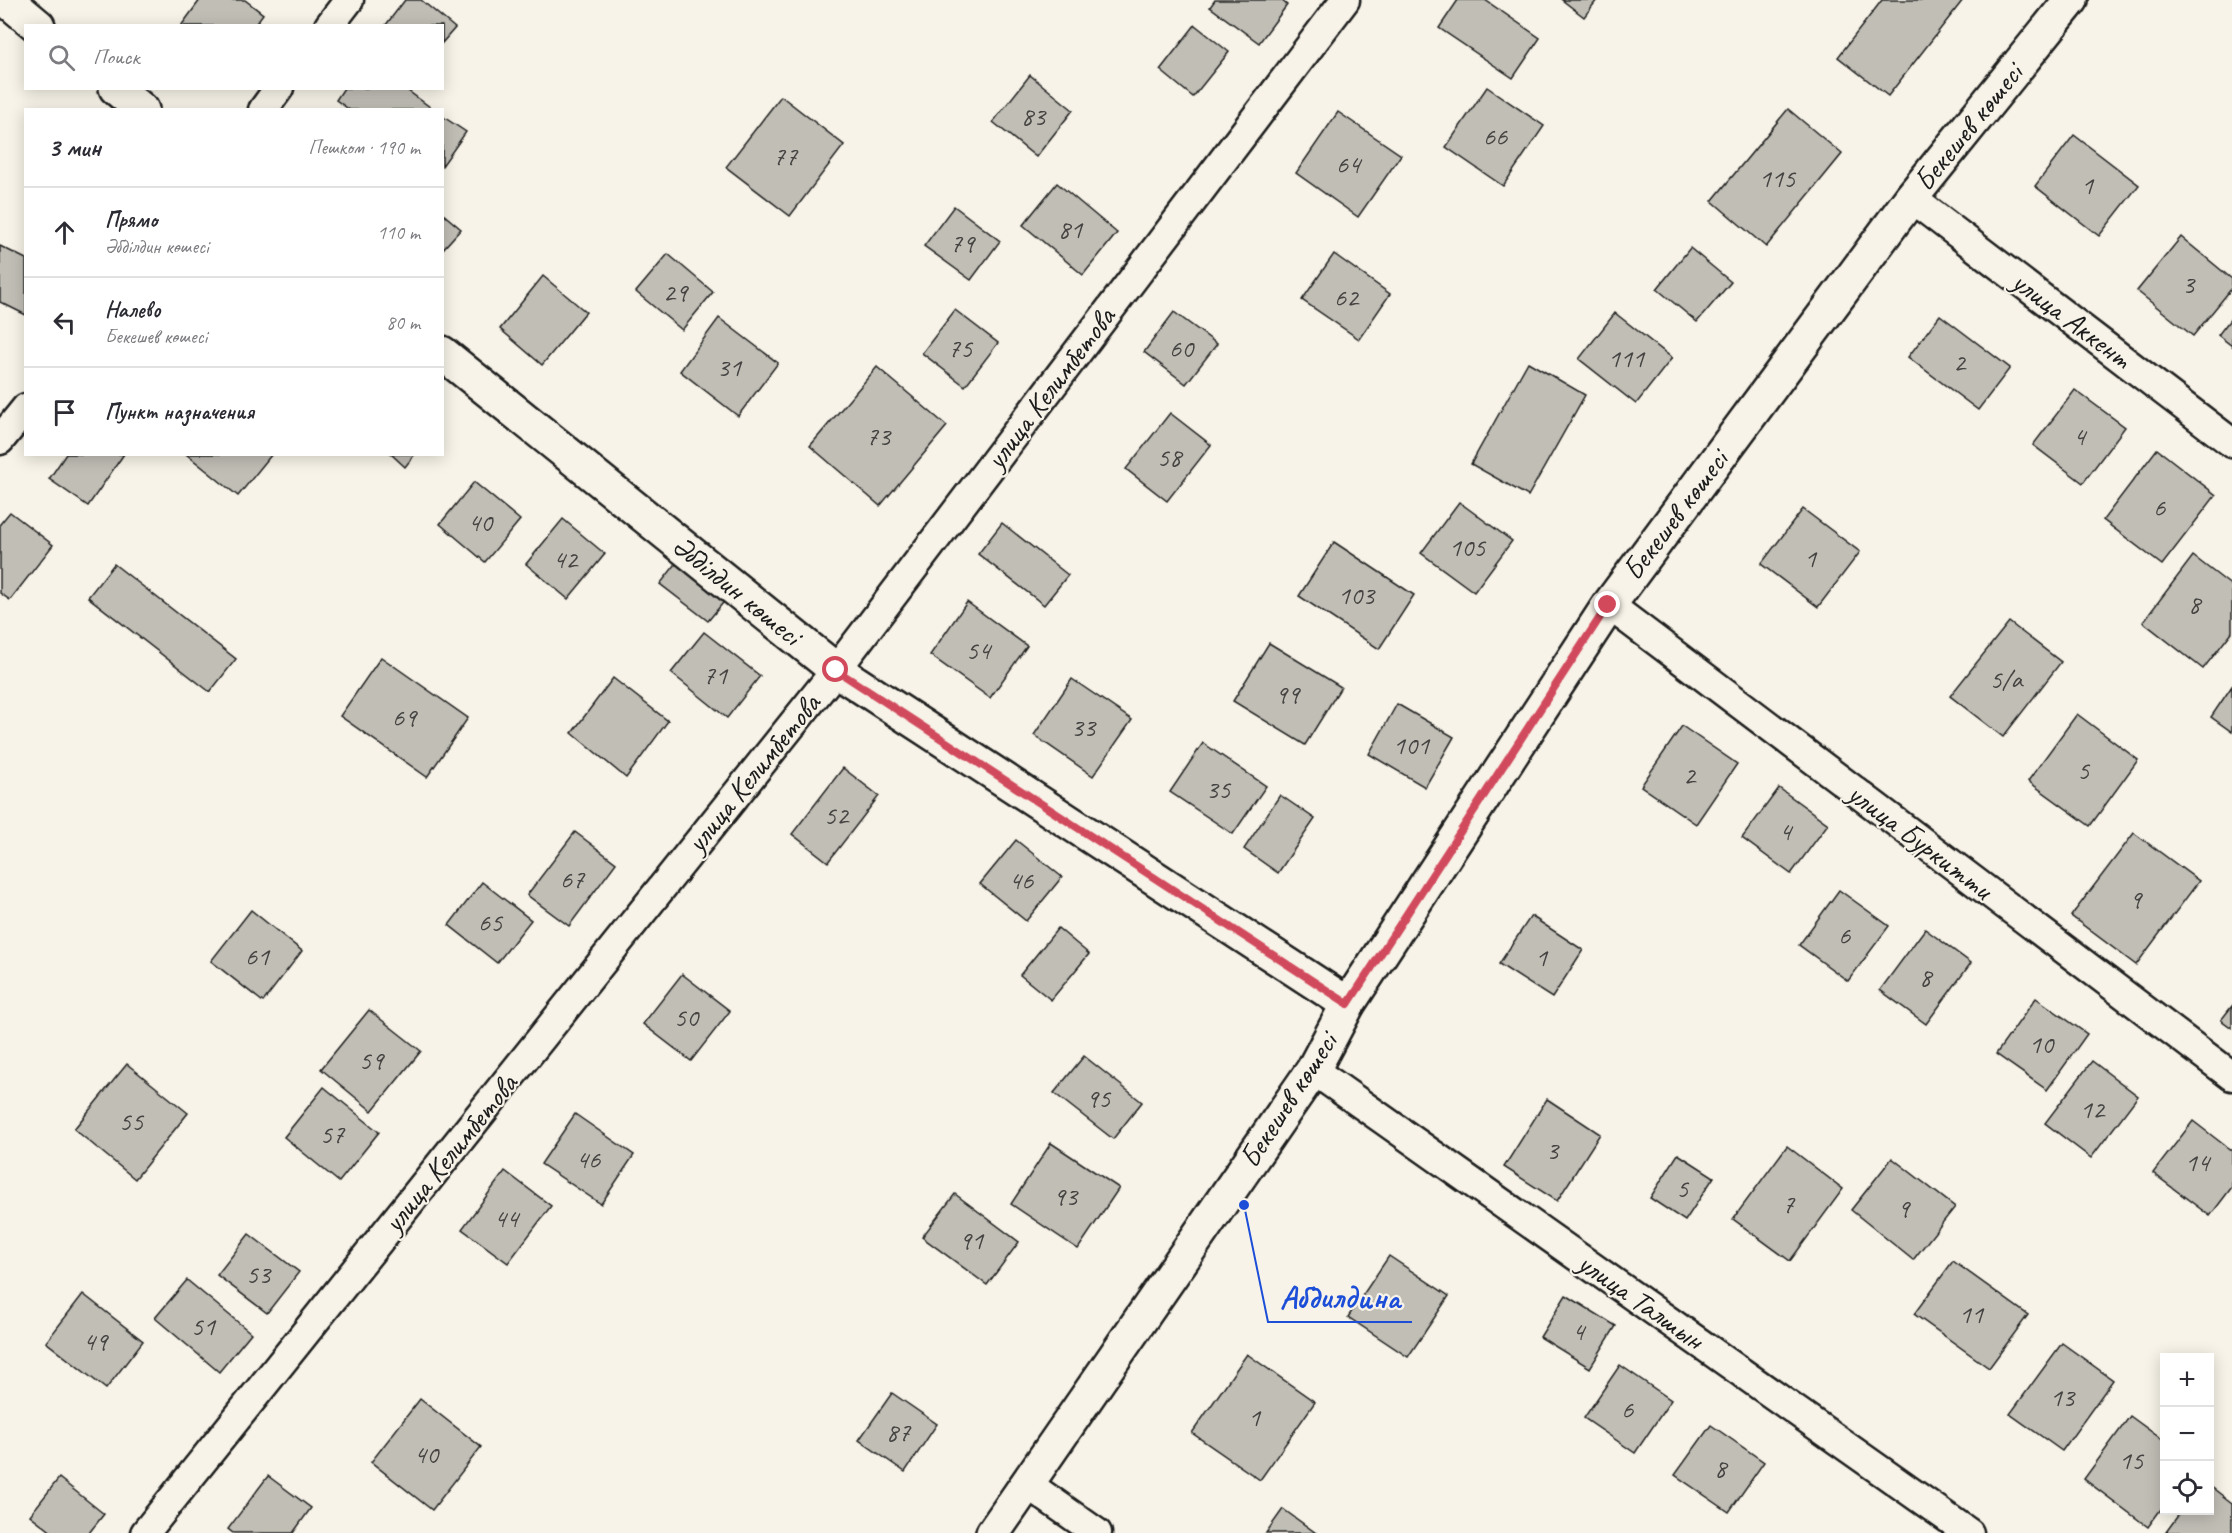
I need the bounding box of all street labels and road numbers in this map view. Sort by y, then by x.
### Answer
street label: Бекешев көшесі [1905,53,2033,199]
street label: улица Аккент [2003,261,2140,378]
street label: улица Келимбетова [975,298,1125,478]
street label: Бекешев көшесі [1614,440,1738,588]
street label: Әбділдин көшесі [665,526,812,656]
street label: улица Келимбетова [676,684,830,862]
street label: улица Буркитти [1839,773,2002,909]
street label: Бекешев көшесі [1230,1023,1348,1175]
street label: улица Келимбетова [373,1064,527,1242]
street label: улица Талшын [1569,1243,1713,1359]

